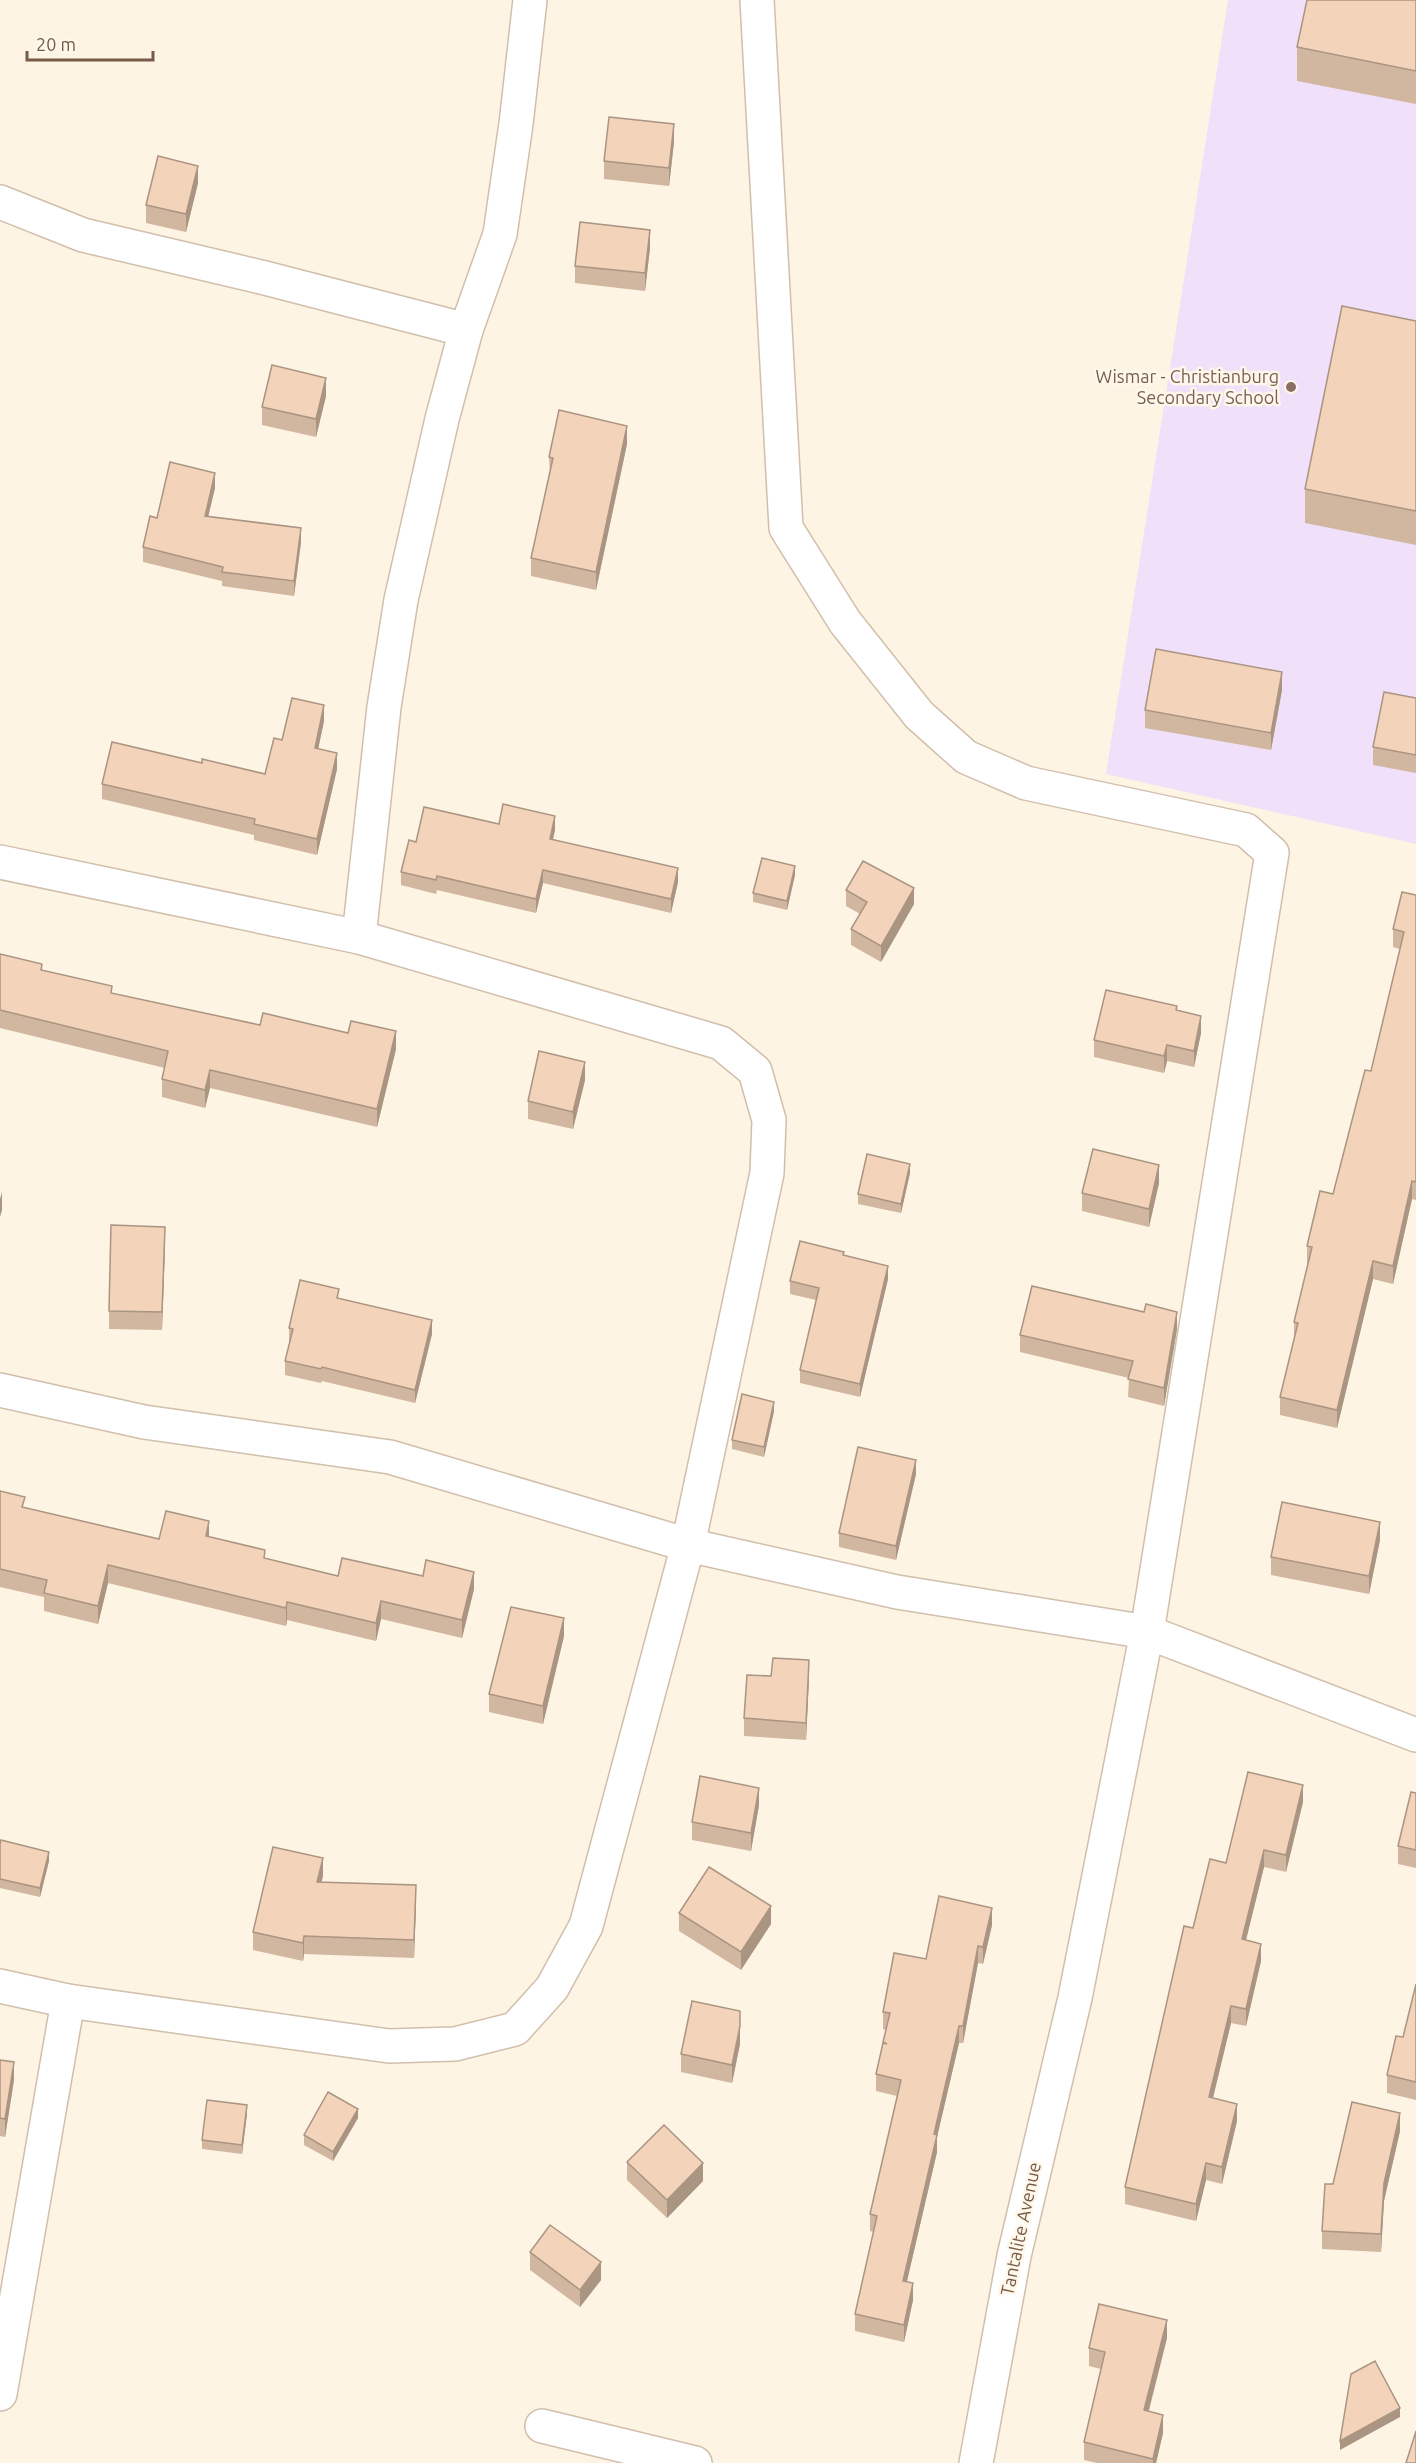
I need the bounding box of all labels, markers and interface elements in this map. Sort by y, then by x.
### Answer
scale bar [27,24,153,62]
text: 20 m [36,34,76,54]
place label: Wismar - Christianburg Secondary School [1095,366,1279,407]
marker: Wismar - Christianburg Secondary School [1284,380,1298,394]
street label: Tantalite Avenue [996,2160,1044,2297]

